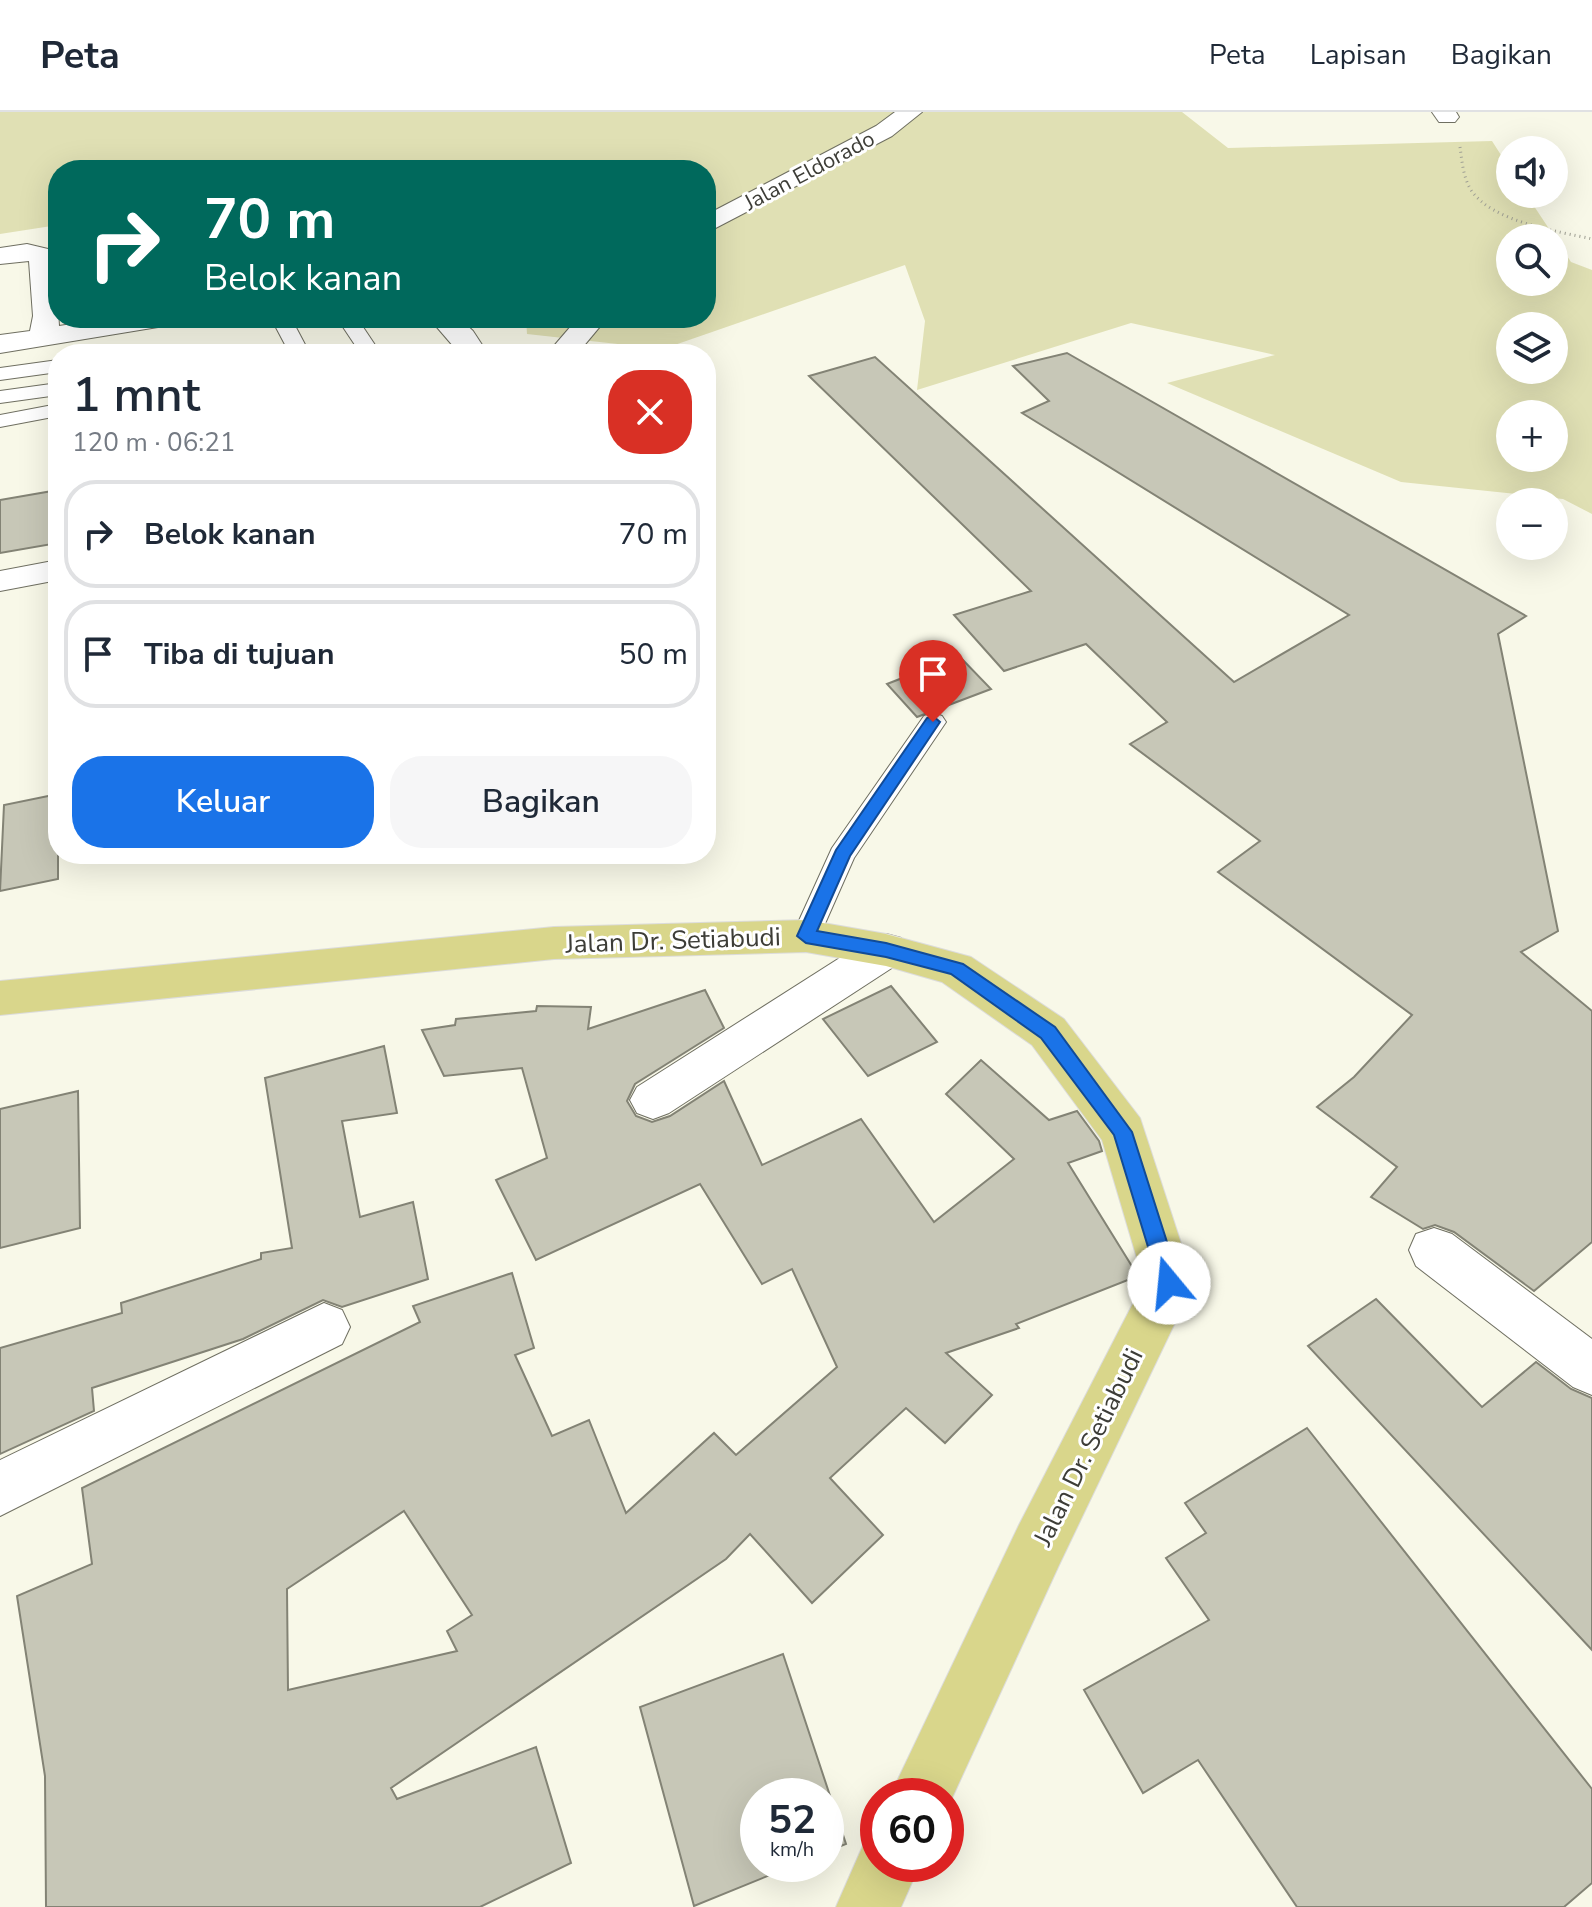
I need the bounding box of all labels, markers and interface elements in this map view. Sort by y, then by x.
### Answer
text: Peta [40,30,120,81]
text: Peta [1209,36,1266,74]
text: Lapisan [1310,36,1407,74]
text: Bagikan [1451,36,1552,74]
street label: Jalan Eldorado [738,124,880,218]
map controls [1496,136,1568,560]
button: sound [1496,136,1568,208]
text: 70 m [204,181,335,258]
icon: right [72,192,176,296]
button: search [1496,224,1568,296]
text: Belok kanan [204,254,402,303]
button: layers [1496,312,1568,384]
text: 1 mnt [72,362,200,428]
button: close [608,370,692,454]
button: + [1496,400,1568,472]
text: 120 m · 06:21 [72,425,235,460]
button: − [1496,488,1568,560]
icon: right [76,512,120,556]
text: Belok kanan [144,514,316,555]
text: 70 m [619,514,688,555]
icon: arrive [76,632,120,676]
text: Tiba di tujuan [144,634,335,675]
text: 50 m [619,634,688,675]
pin [899,640,967,722]
icon: arrive [911,652,955,696]
button: Keluar [72,756,374,848]
button: Bagikan [390,756,692,848]
street label: Jalan Dr. Setiabudi [564,919,781,962]
position arrow [1127,1241,1211,1325]
street label: Jalan Dr. Setiabudi [1025,1343,1151,1553]
speed limit sign: 60 [860,1778,964,1882]
text: 52 [768,1793,816,1847]
text: km/h [770,1836,814,1863]

